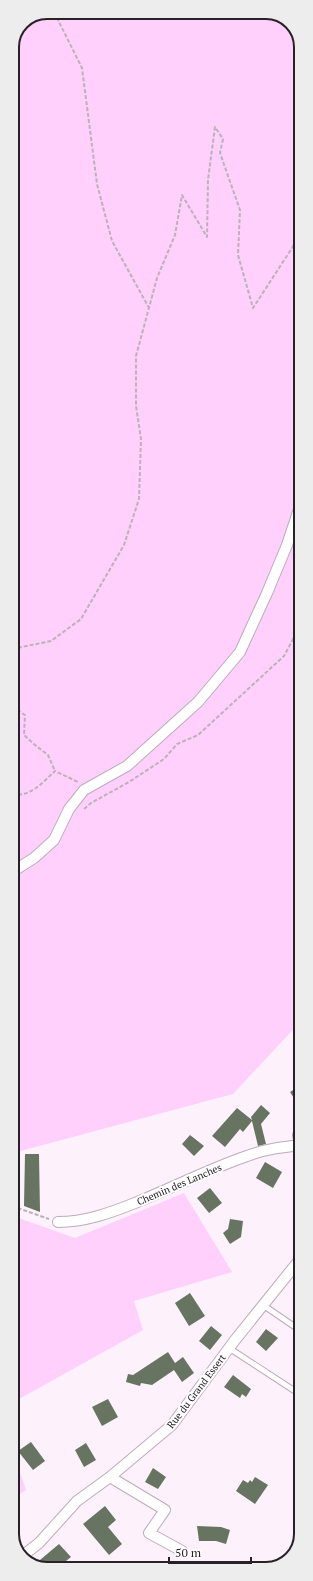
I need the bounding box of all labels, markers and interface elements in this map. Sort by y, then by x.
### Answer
street label: Chemin des Lanches [135,1161,224,1208]
street label: Rue du Grand Essert [164,1351,229,1431]
scale bar [169,1539,251,1565]
text: 50 m [175,1545,202,1560]

